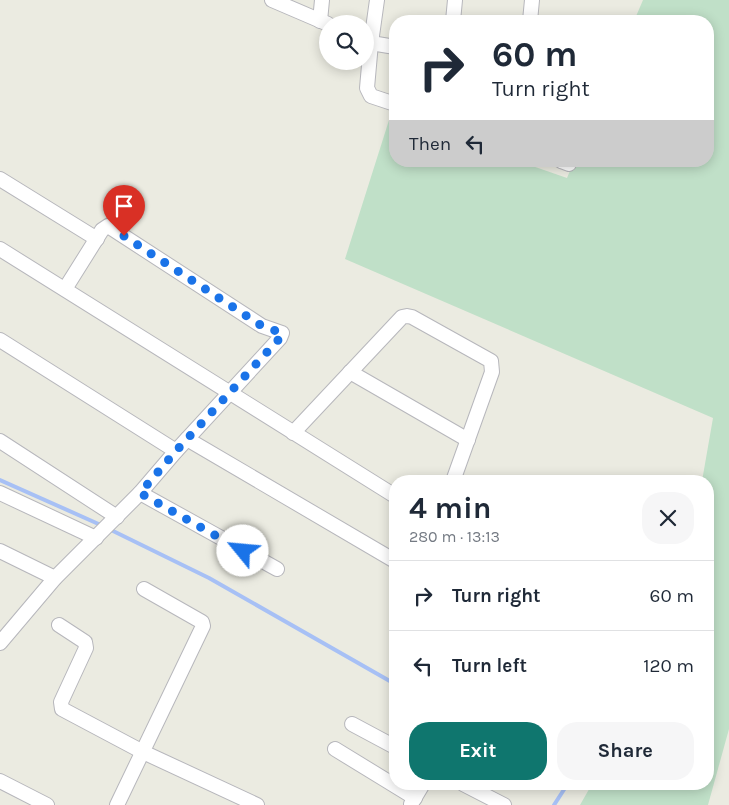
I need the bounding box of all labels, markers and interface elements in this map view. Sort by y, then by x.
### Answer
map controls [319,15,374,70]
button: search [319,15,374,70]
text: 60 m [492,34,577,75]
icon: right [409,35,474,100]
text: Turn right [492,76,590,102]
icon: left [461,130,489,158]
text: Then [409,133,451,155]
pin [103,185,145,236]
icon: arrive [110,192,138,220]
text: 4 min [409,490,491,526]
button: close [642,492,694,544]
position arrow [216,524,268,576]
text: 280 m · 13:13 [409,527,500,546]
icon: right [409,582,437,610]
text: Turn right [452,585,541,607]
text: 60 m [650,585,694,607]
icon: left [409,652,437,680]
text: Turn left [452,655,527,677]
text: 120 m [643,655,694,677]
button: Exit [409,722,547,780]
button: Share [557,722,694,780]

